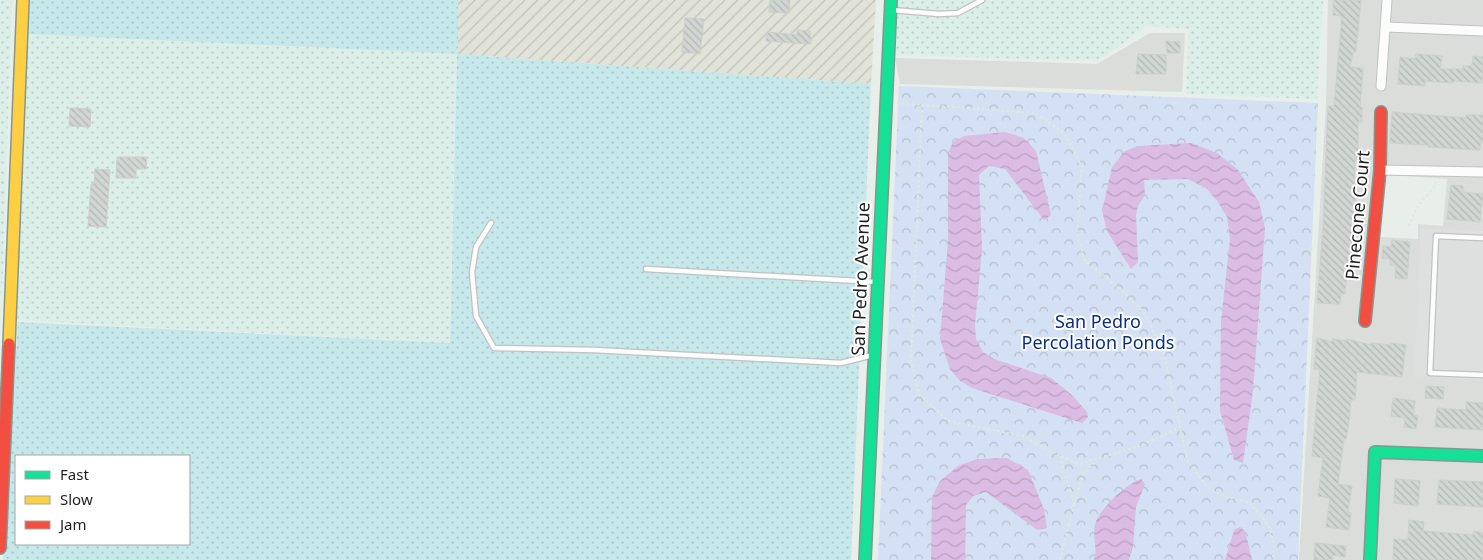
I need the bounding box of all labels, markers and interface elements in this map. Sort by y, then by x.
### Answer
street label: Pinecone Court [1339,149,1375,281]
street label: San Pedro Avenue [845,202,875,356]
park label: San Pedro Percolation Ponds [1022,309,1174,354]
legend [15,455,190,545]
text: Fast [60,464,89,484]
text: Slow [60,489,93,509]
text: Jam [58,514,87,534]

